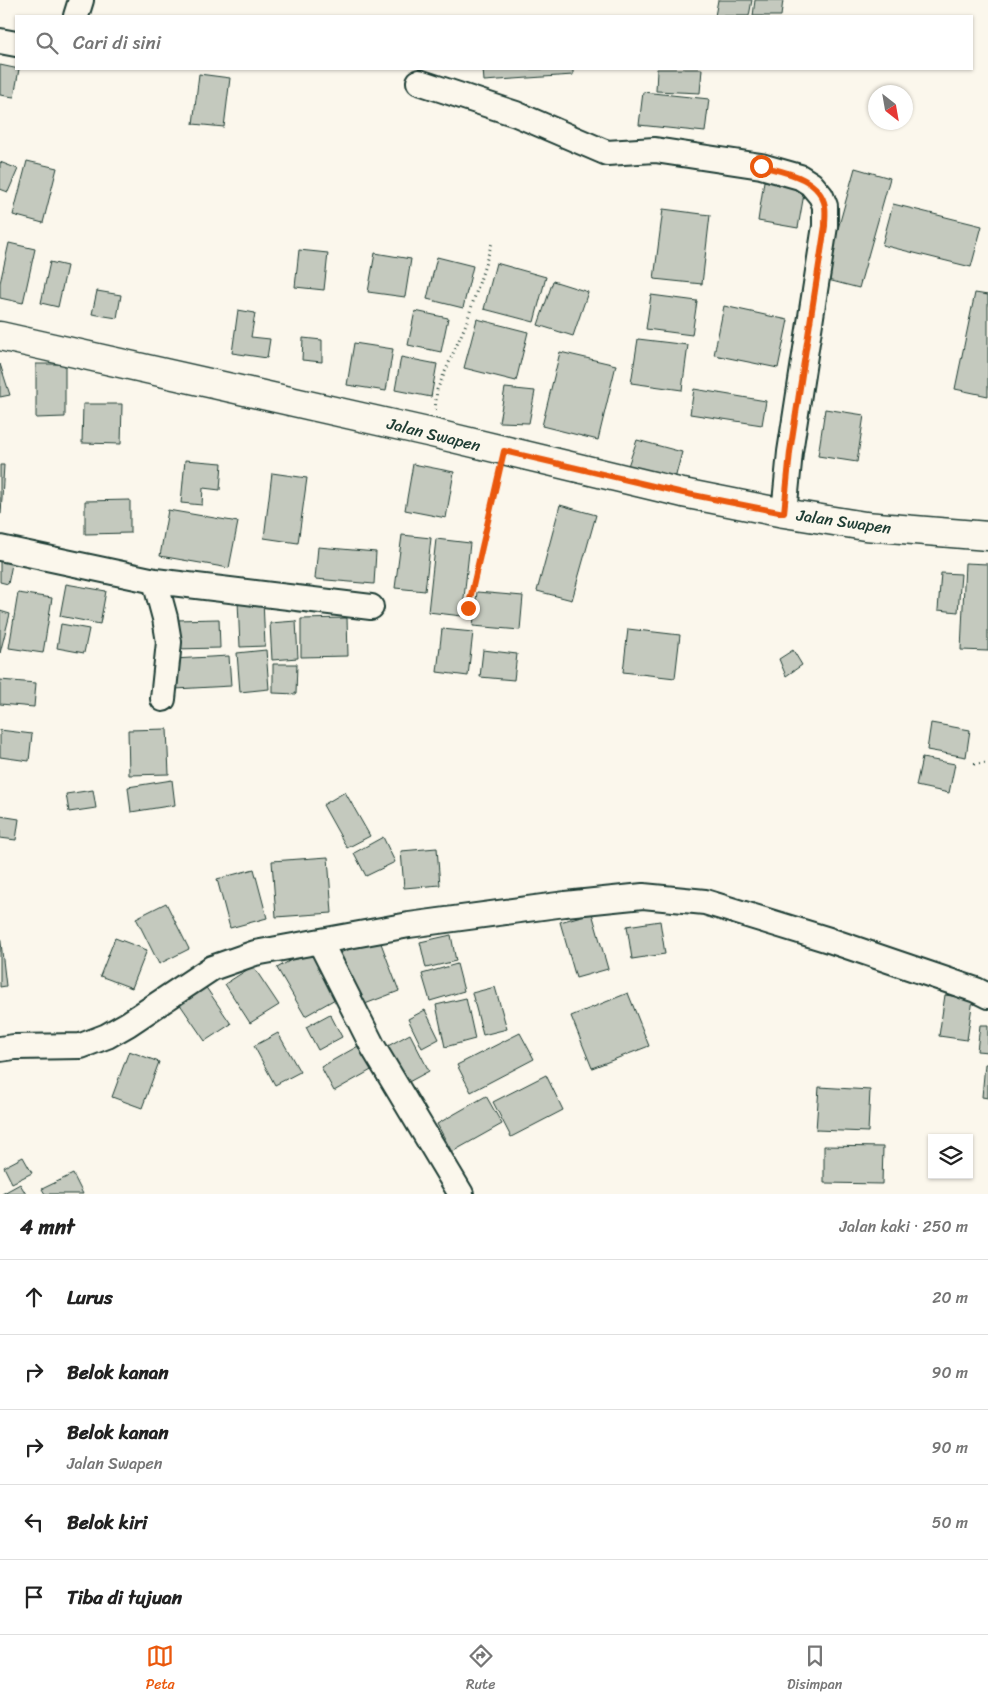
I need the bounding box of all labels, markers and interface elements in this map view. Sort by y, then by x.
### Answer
search box [15,15,973,70]
text: Cari di sini [73,26,161,59]
icon: search [33,29,61,57]
north arrow [868,85,913,130]
route start [750,155,773,178]
street label: Jalan Swapen [383,409,484,460]
street label: Jalan Swapen [794,500,894,543]
route end [457,597,480,620]
map controls [928,1134,973,1179]
button: layers [928,1134,973,1179]
text: 4 mnt [20,1208,75,1246]
text: Jalan kaki · 250 m [839,1212,968,1241]
text: Lurus [67,1281,113,1314]
icon: ahead [20,1283,48,1311]
text: 20 m [932,1283,968,1312]
text: Belok kanan [67,1356,169,1389]
icon: right [20,1358,48,1386]
text: 90 m [932,1358,968,1387]
text: Belok kanan [67,1416,169,1449]
icon: right [20,1433,48,1461]
text: 90 m [932,1433,968,1462]
text: Jalan Swapen [67,1449,162,1478]
text: Belok kiri [67,1506,147,1539]
icon: left [20,1508,48,1536]
text: 50 m [932,1508,968,1537]
text: Tiba di tujuan [67,1581,182,1614]
icon: arrive [20,1583,48,1611]
tab: Peta [146,1642,175,1697]
tab: Rute [466,1642,495,1697]
tab: Disimpan [787,1642,842,1697]

